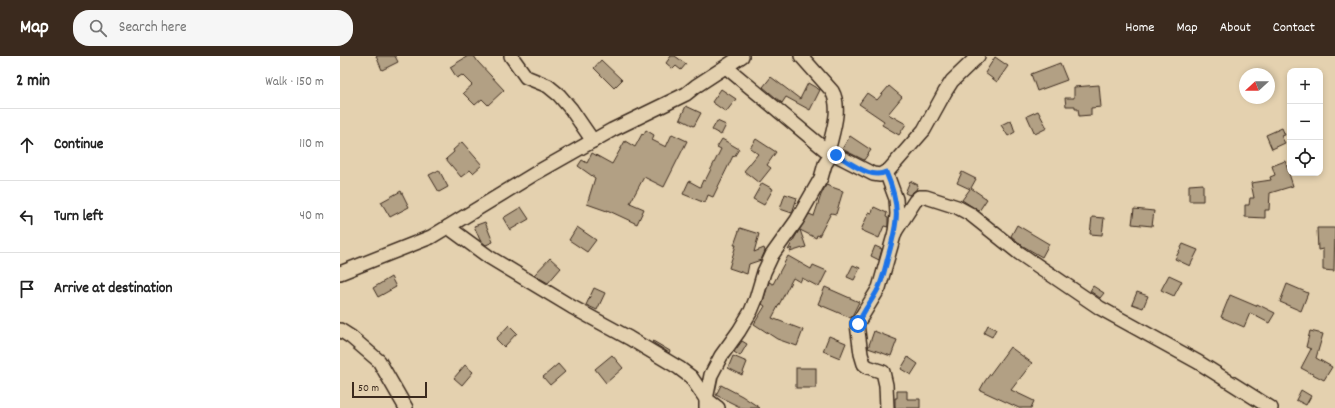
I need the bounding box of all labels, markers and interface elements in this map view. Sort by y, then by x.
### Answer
search box [73,10,353,46]
text: Map [20,15,49,42]
icon: search [87,17,109,39]
text: Search here [119,17,187,39]
text: Home [1125,18,1154,38]
text: Map [1176,18,1198,38]
text: About [1220,18,1251,38]
text: Contact [1273,18,1315,38]
north arrow [1239,68,1275,104]
map controls [1287,68,1323,176]
button: + [1287,68,1323,104]
text: 2 min [16,70,50,94]
text: Walk · 150 m [265,73,324,92]
button: − [1287,104,1323,140]
icon: ahead [16,134,38,156]
text: Continue [54,134,103,156]
text: 110 m [299,135,324,154]
button: locate [1287,140,1323,176]
route end [827,146,845,164]
icon: left [16,206,38,228]
text: Turn left [54,206,103,228]
text: 40 m [300,207,324,226]
icon: arrive [16,278,38,300]
text: Arrive at destination [54,278,172,300]
route start [849,315,867,333]
scale bar [352,380,427,399]
text: 50 m [358,381,379,397]

